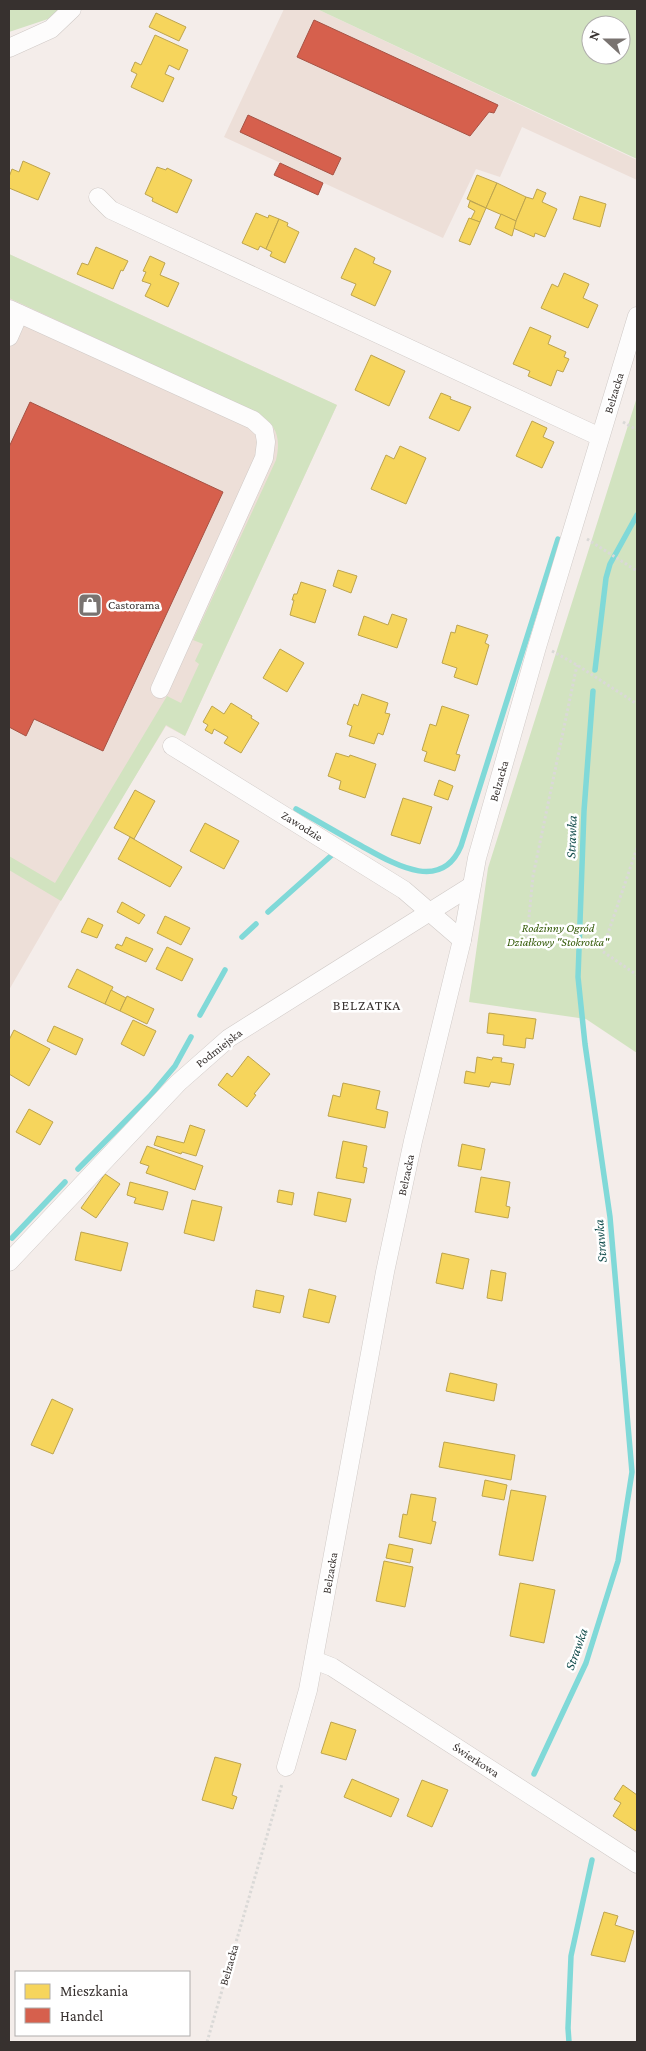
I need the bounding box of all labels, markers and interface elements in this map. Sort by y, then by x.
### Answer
north arrow [581,15,631,65]
text: N [585,28,603,43]
street label: Belzacka [601,371,627,415]
shop icon: Castorama [77,592,103,618]
place label: Castorama [108,598,160,612]
street label: Belzacka [487,759,512,803]
street label: Zawodzie [279,808,325,844]
water label: Strawka [562,815,580,859]
park label: Rodzinny Ogród Działkowy "Stokrotka" [507,921,610,949]
district label: BELZATKA [333,997,401,1013]
street label: Podmiejska [193,1025,245,1070]
street label: Belzacka [395,1153,417,1197]
water label: Strawka [590,1218,610,1263]
street label: Belzacka [319,1551,341,1595]
water label: Strawka [561,1626,591,1672]
street label: Świerkowa [450,1740,502,1780]
street label: Belzacka [217,1943,242,1987]
legend [15,1971,190,2036]
text: Mieszkania [60,1983,128,1999]
text: Handel [60,2008,103,2024]

